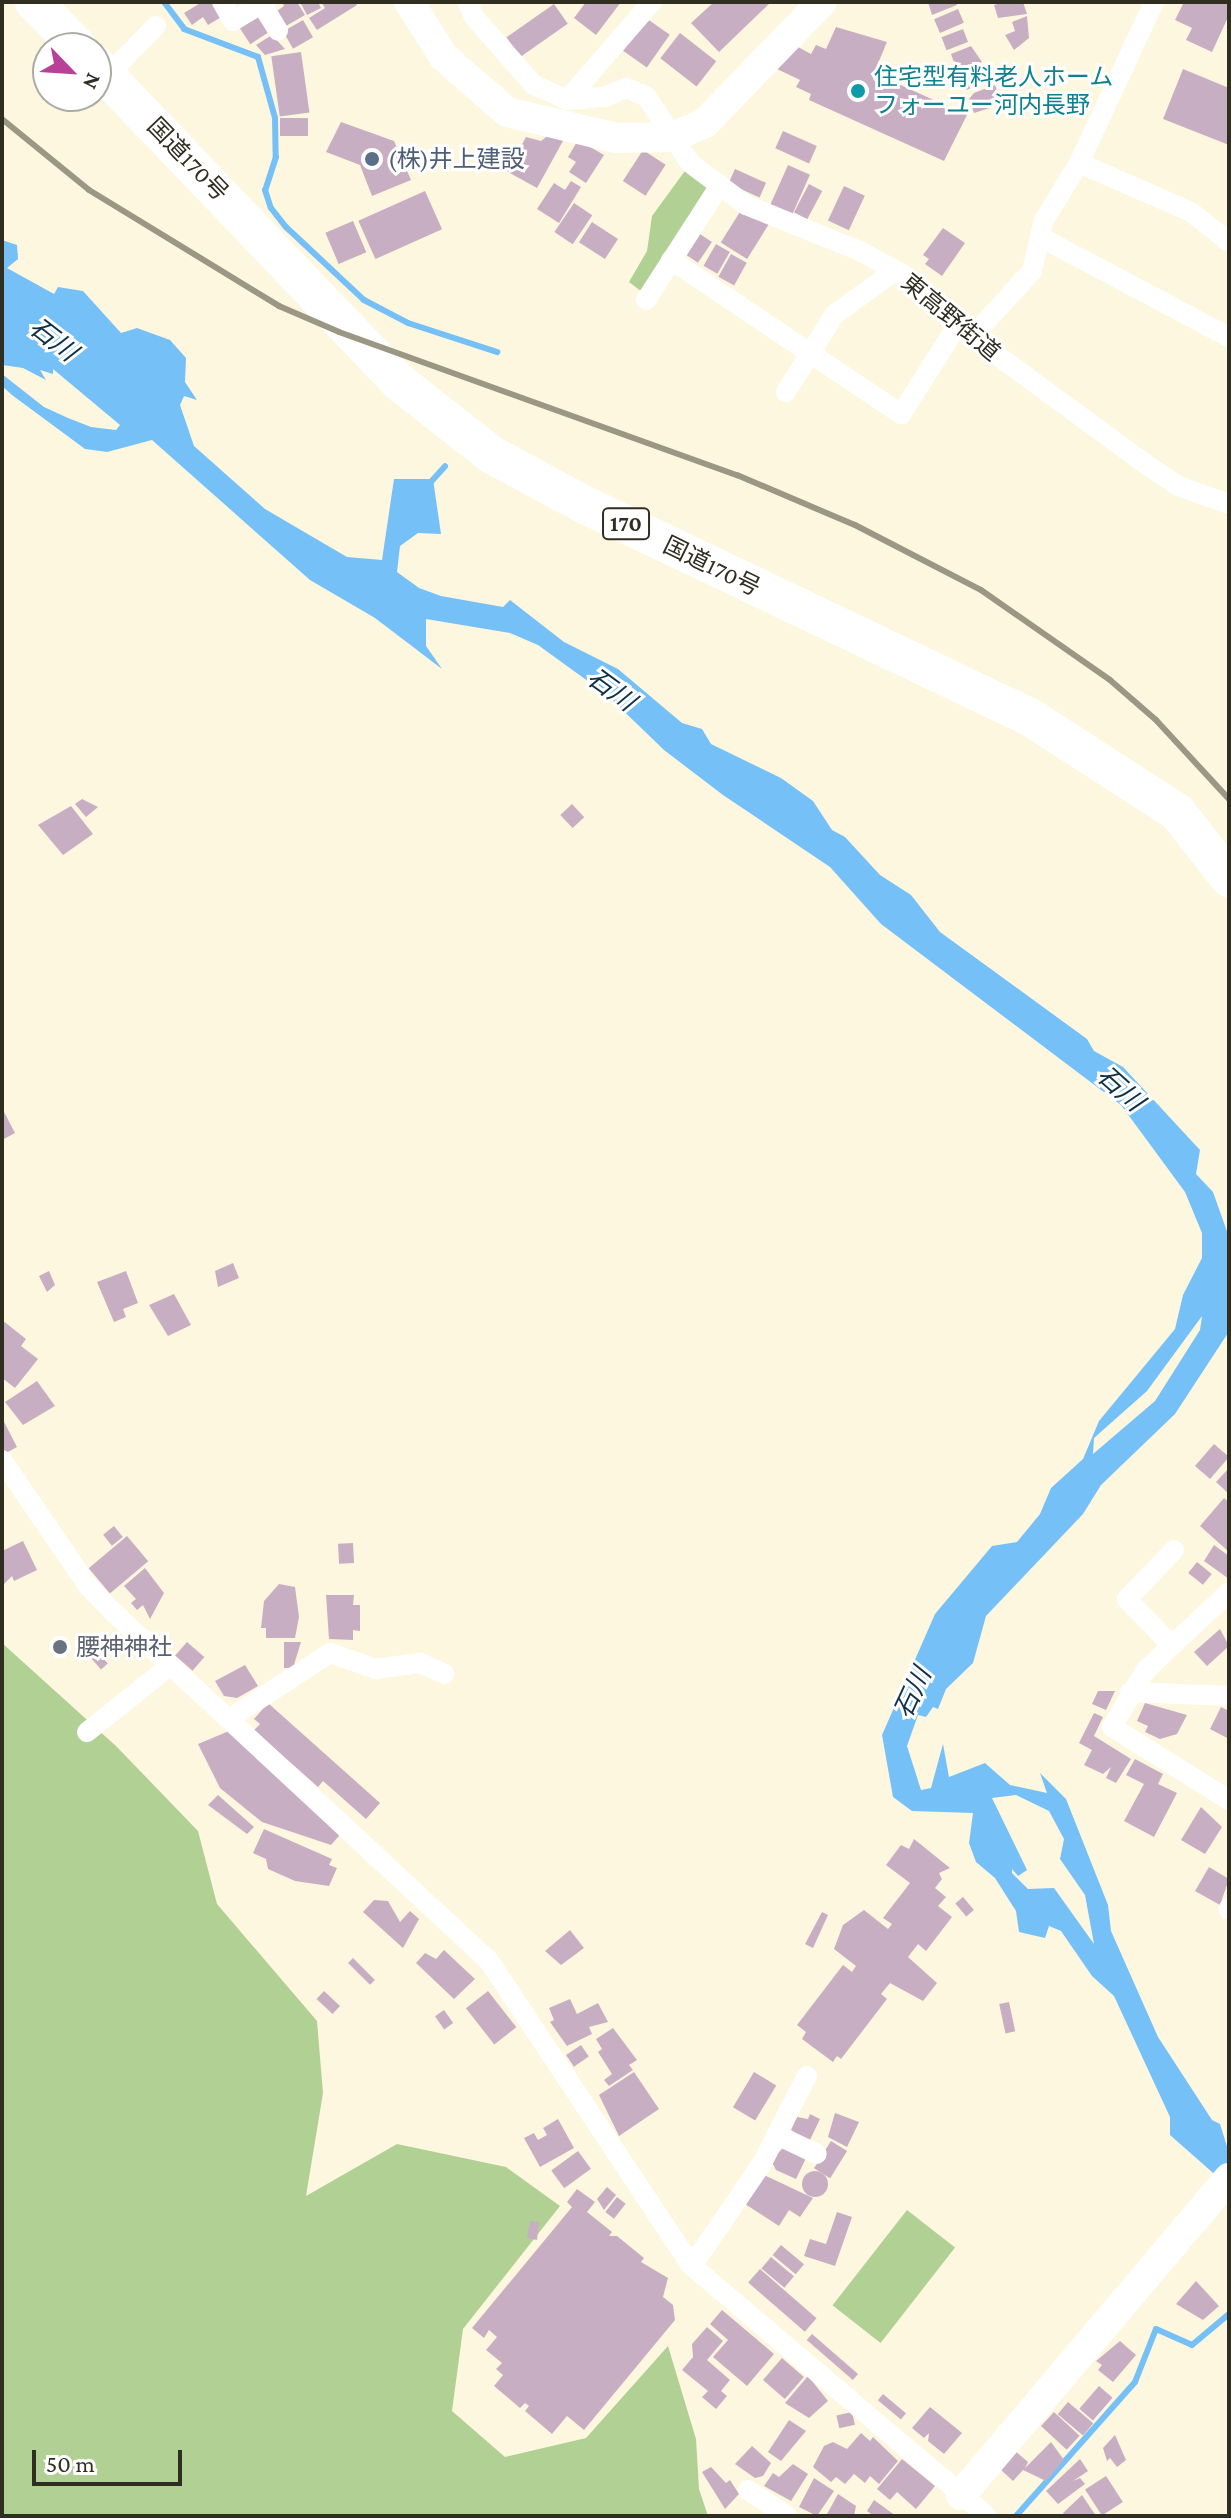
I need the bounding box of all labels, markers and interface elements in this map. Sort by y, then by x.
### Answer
north arrow [32,32,112,112]
place label: 住宅型有料老人ホーム フォーユー河内長野 [874,63,1114,119]
text: N [78,69,107,94]
marker: 住宅型有料老人ホーム フォーユー河内長野 [849,82,867,100]
street label: 国道170号 [141,112,235,206]
place label: (株)井上建設 [388,145,525,173]
marker: (株)井上建設 [363,150,381,168]
street label: 東高野街道 [896,267,1006,367]
water label: 石川 [23,312,83,368]
road number: 170 [602,506,650,542]
street label: 国道170号 [659,530,765,602]
water label: 石川 [581,662,641,718]
water label: 石川 [1090,1060,1150,1118]
place label: 腰神神社 [76,1633,172,1661]
marker: 腰神神社 [51,1638,69,1656]
water label: 石川 [888,1663,938,1723]
scale bar [36,2434,186,2484]
text: 50 m [46,2450,95,2477]

